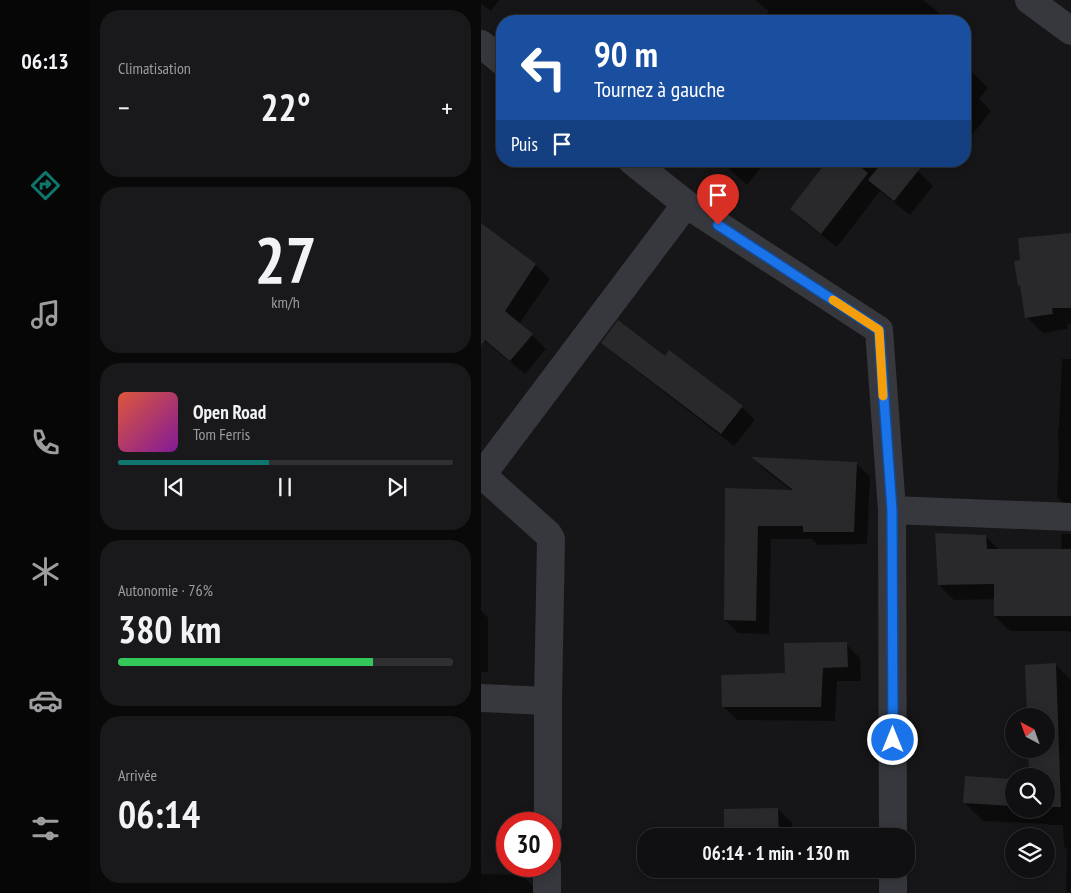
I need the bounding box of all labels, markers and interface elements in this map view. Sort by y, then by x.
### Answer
text: 90 m [594,31,658,77]
icon: left [511,35,576,100]
text: 06:13 [21,47,69,75]
text: Climatisation [118,58,191,78]
text: Tournez à gauche [594,75,725,103]
text: 22° [260,82,311,131]
text: − [118,89,130,126]
text: + [441,89,453,126]
icon: arrive [548,130,576,158]
text: Puis [511,132,538,156]
icon: directions [28,168,63,203]
pin [697,174,739,225]
icon: arrive [704,181,732,209]
text: 27 [254,217,317,301]
text: km/h [271,292,300,312]
icon: music [28,297,63,332]
text: Open Road [193,400,266,424]
text: Tom Ferris [193,424,250,444]
icon: phone [28,425,63,460]
icon: previous [160,473,188,501]
icon: pause [271,473,299,501]
icon: next [383,473,411,501]
icon: climate [28,554,63,589]
text: Autonomie · 76% [118,580,213,600]
text: 380 km [118,604,221,653]
icon: car [28,683,63,718]
north arrow [1005,708,1055,758]
map controls [1005,708,1055,878]
position arrow [866,713,918,765]
text: Arrivée [118,765,157,785]
button: search [1005,768,1055,818]
text: 06:14 [118,789,200,838]
icon: filters [28,811,63,846]
speed limit sign: 30 [496,812,561,877]
button: layers [1005,828,1055,878]
text: 06:14 · 1 min · 130 m [703,841,849,865]

